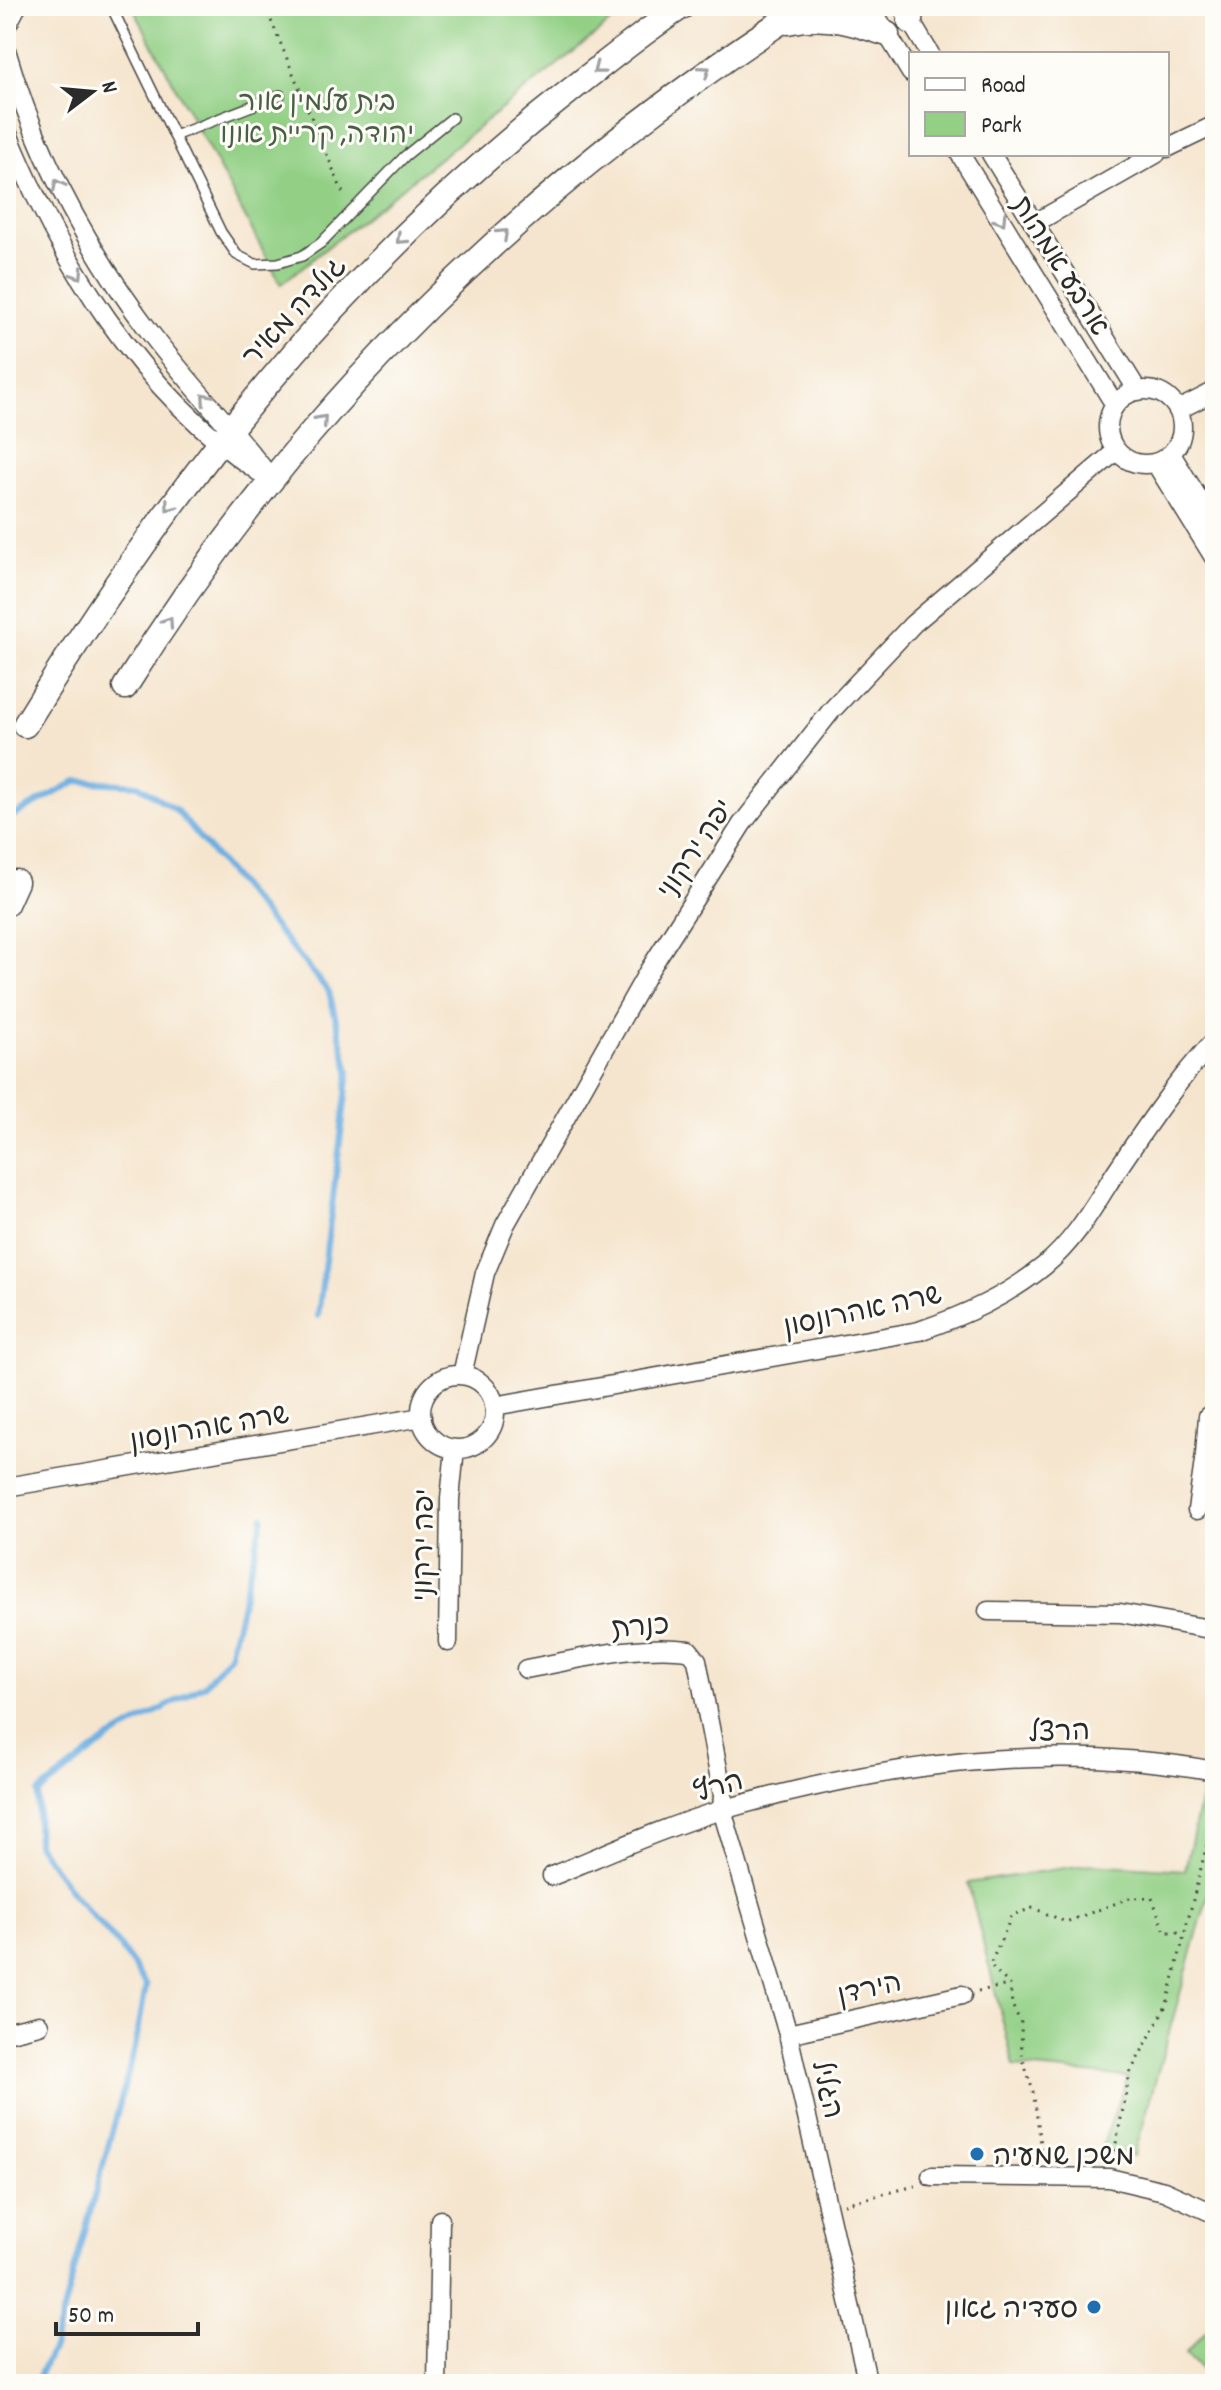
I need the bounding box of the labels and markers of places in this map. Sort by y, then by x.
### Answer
place label: משכן שמעיה [993,2139,1135,2179]
marker: משכן שמעיה [968,2145,986,2163]
place label: סעדיה גאון [945,2292,1078,2332]
marker: סעדיה גאון [1085,2298,1103,2316]

